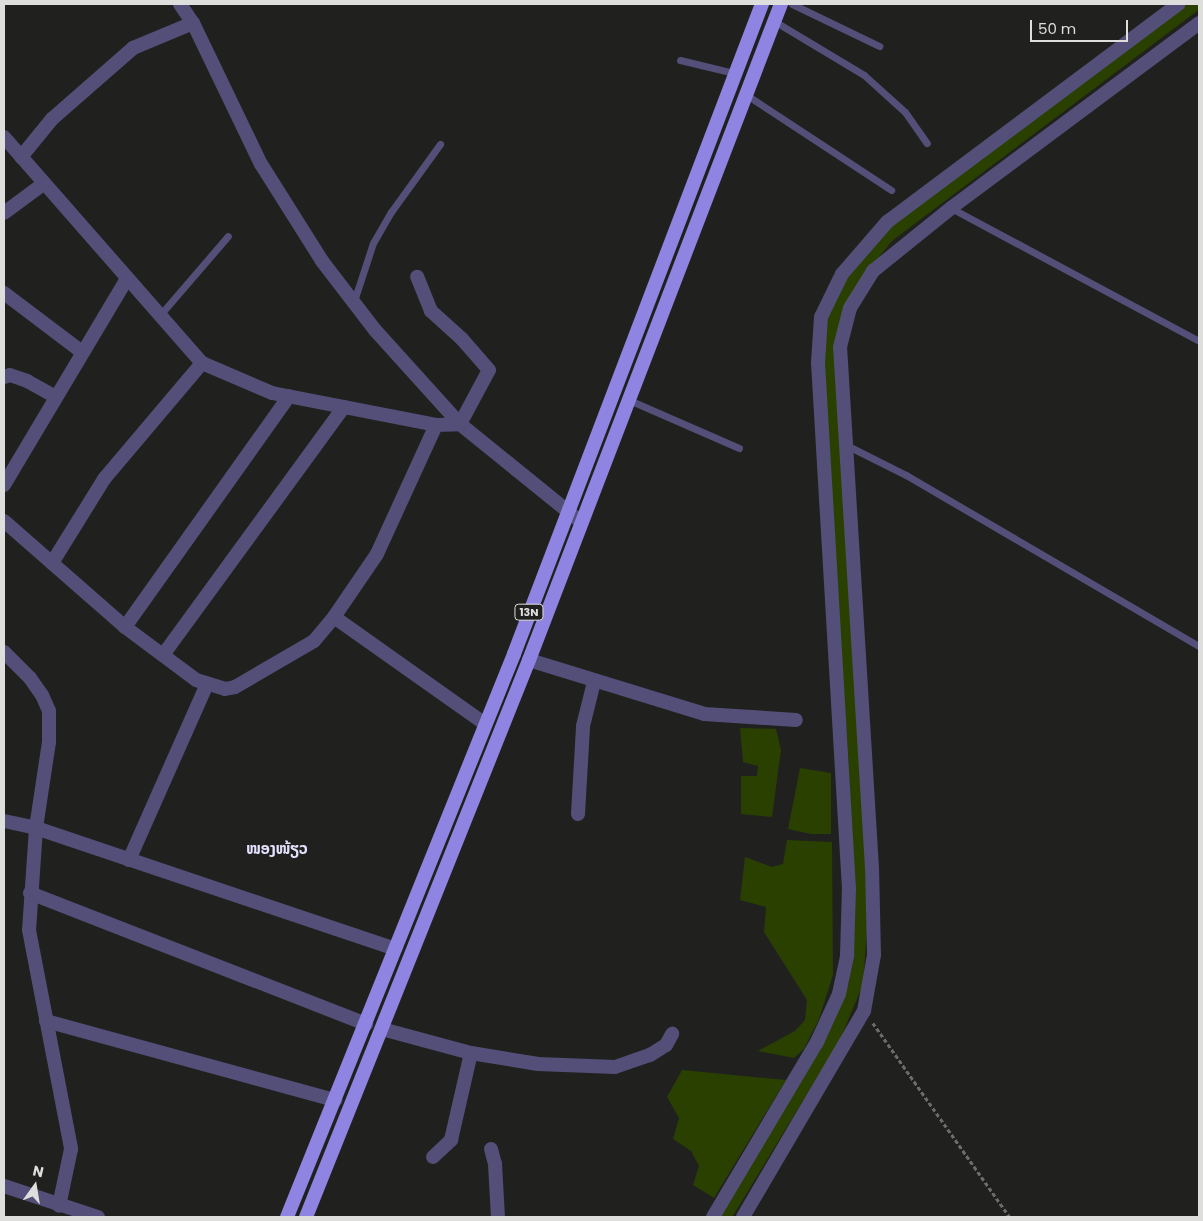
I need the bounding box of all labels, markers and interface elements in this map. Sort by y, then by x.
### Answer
scale bar [1033,10,1130,42]
text: 50 m [1038,18,1076,39]
road number: 13N [514,604,544,620]
district label: ໜອງໜ້ຽວ [246,840,308,858]
text: N [31,1160,46,1182]
north arrow [10,1161,60,1211]

